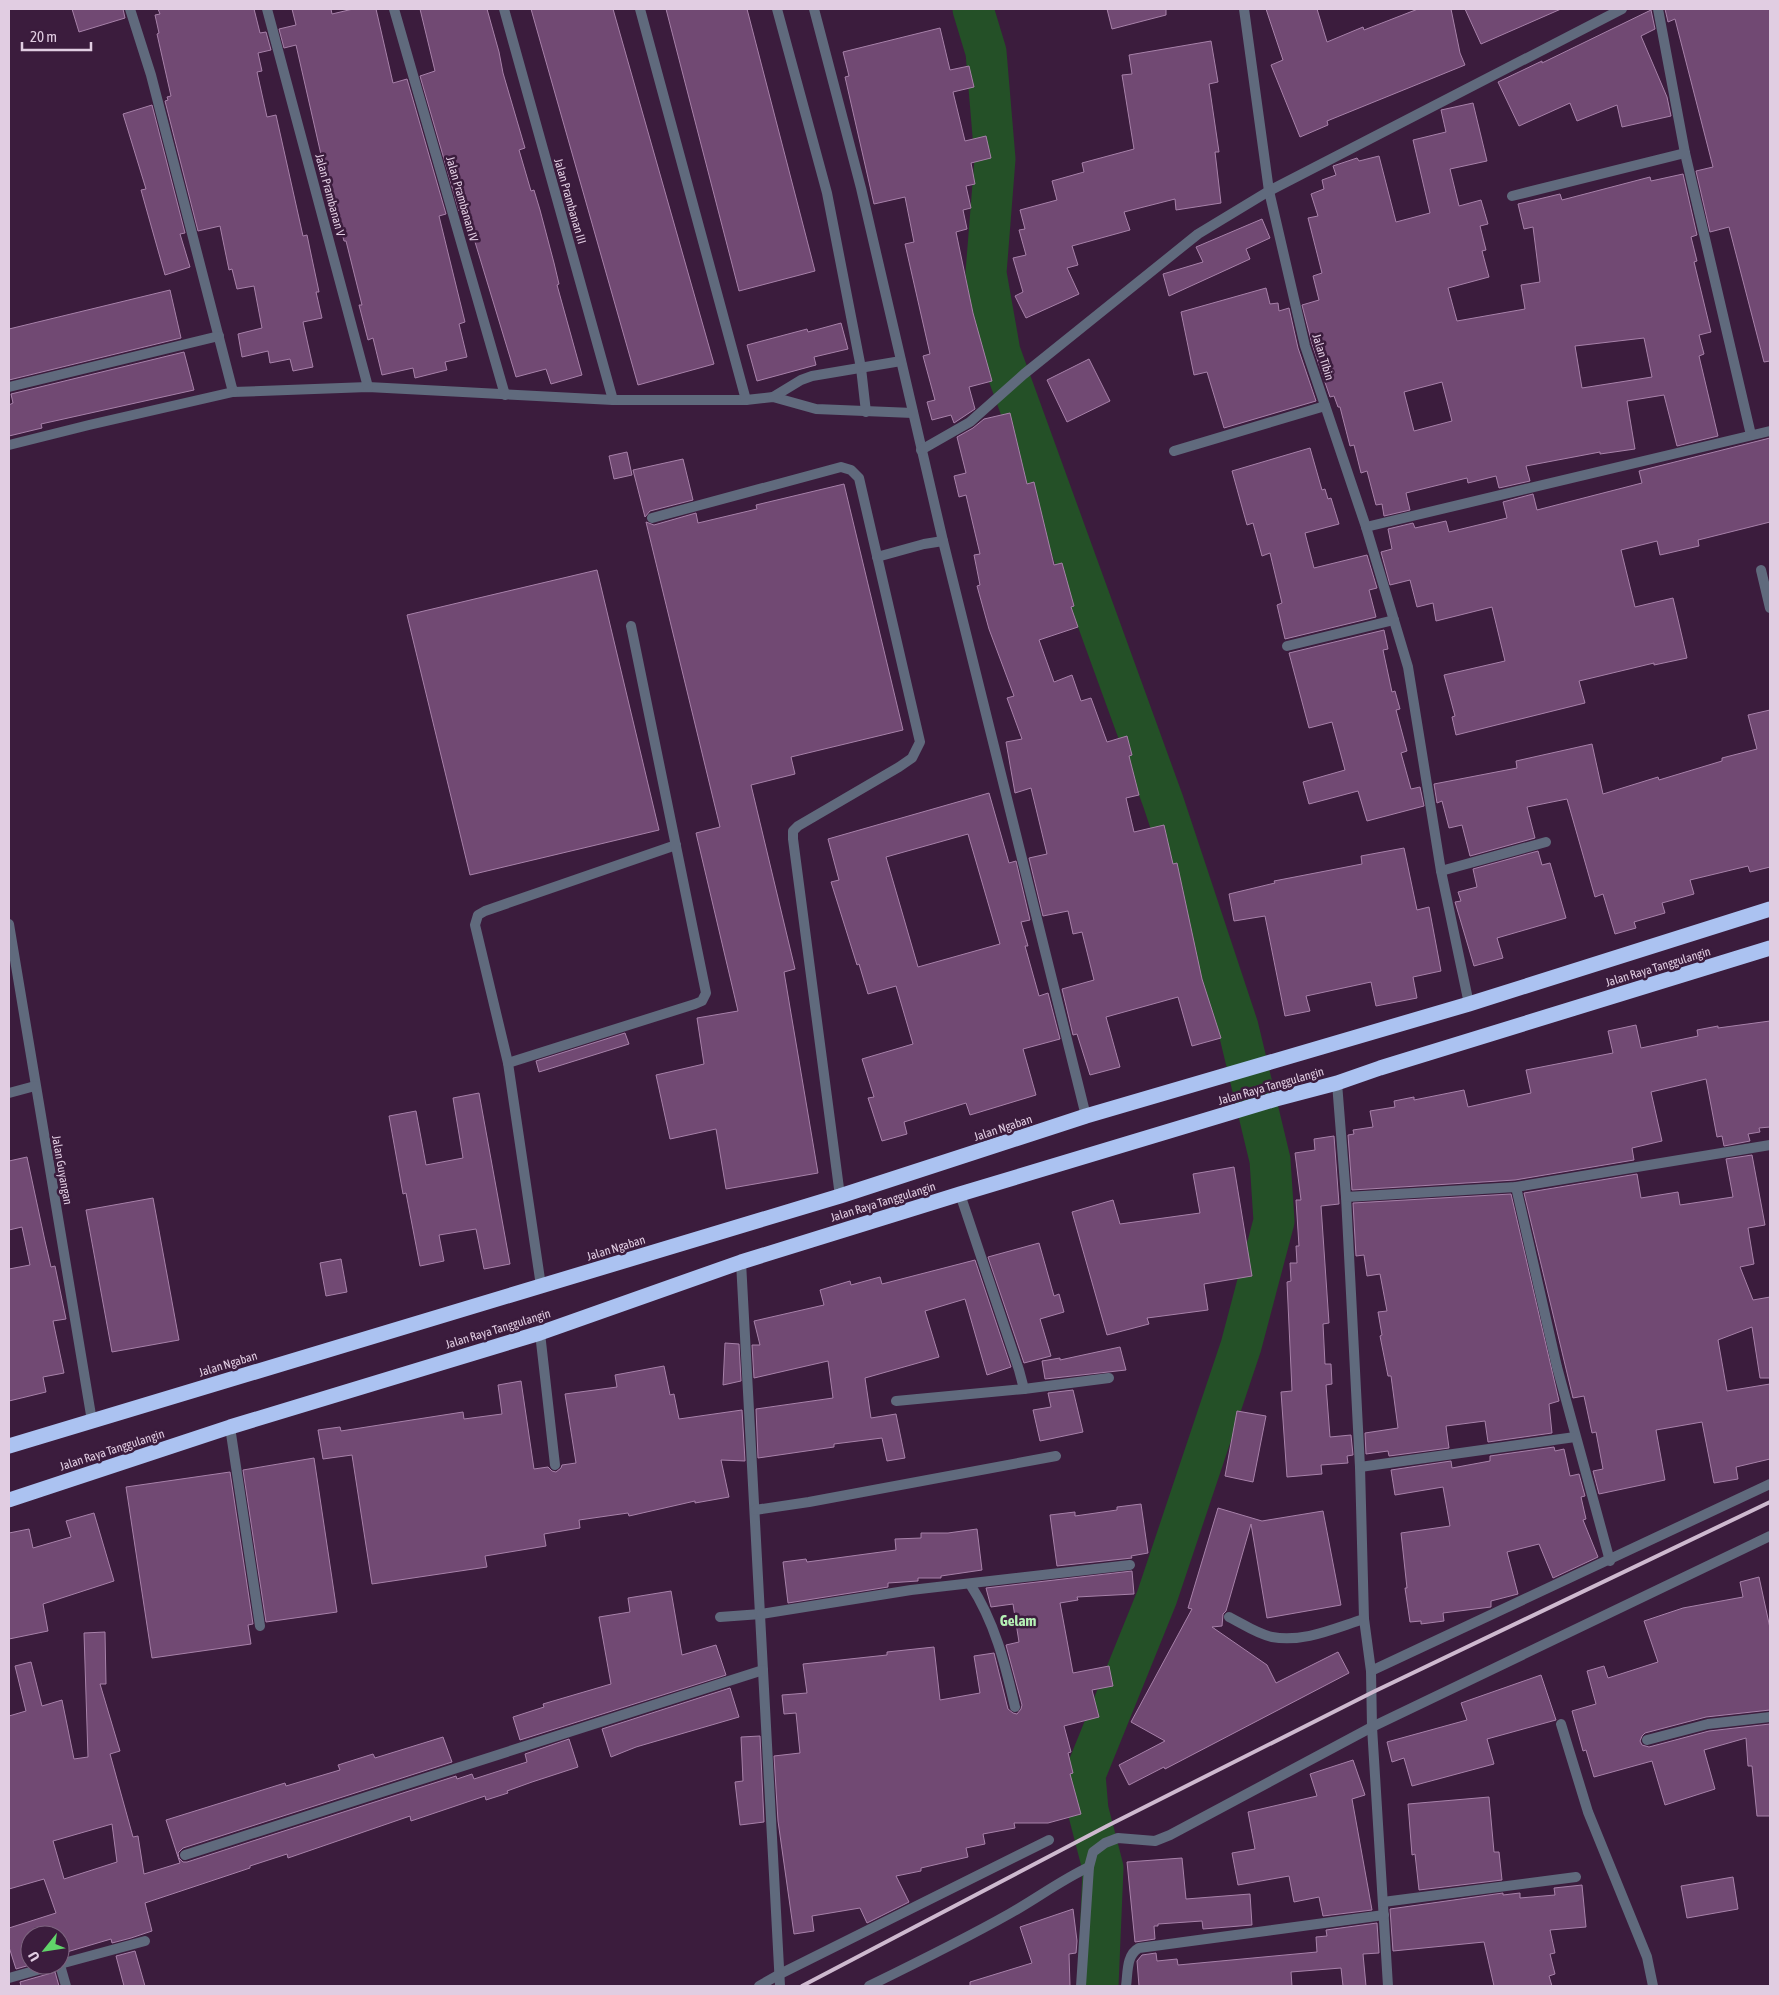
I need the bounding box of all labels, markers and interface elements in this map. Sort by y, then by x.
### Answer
scale bar [22,20,91,52]
text: 20 m [30,28,57,45]
street label: Jalan Prambanan V [312,152,348,238]
street label: Jalan Prambanan IV [443,155,481,243]
street label: Jalan Prambanan III [551,157,589,245]
street label: Jalan Tibin [1309,332,1337,382]
street label: Jalan Raya Tanggulangin [1604,944,1712,990]
street label: Jalan Raya Tanggulangin [1217,1064,1325,1108]
street label: Jalan Ngaban [972,1112,1034,1144]
street label: Jalan Guyangan [49,1134,75,1206]
street label: Jalan Raya Tanggulangin [829,1179,937,1225]
street label: Jalan Ngaban [585,1232,647,1264]
street label: Jalan Raya Tanggulangin [444,1306,552,1352]
street label: Jalan Ngaban [197,1348,259,1380]
street label: Jalan Raya Tanggulangin [58,1426,166,1474]
district label: Gelam [1000,1612,1036,1629]
north arrow [20,1925,70,1975]
text: U [25,1949,43,1964]

